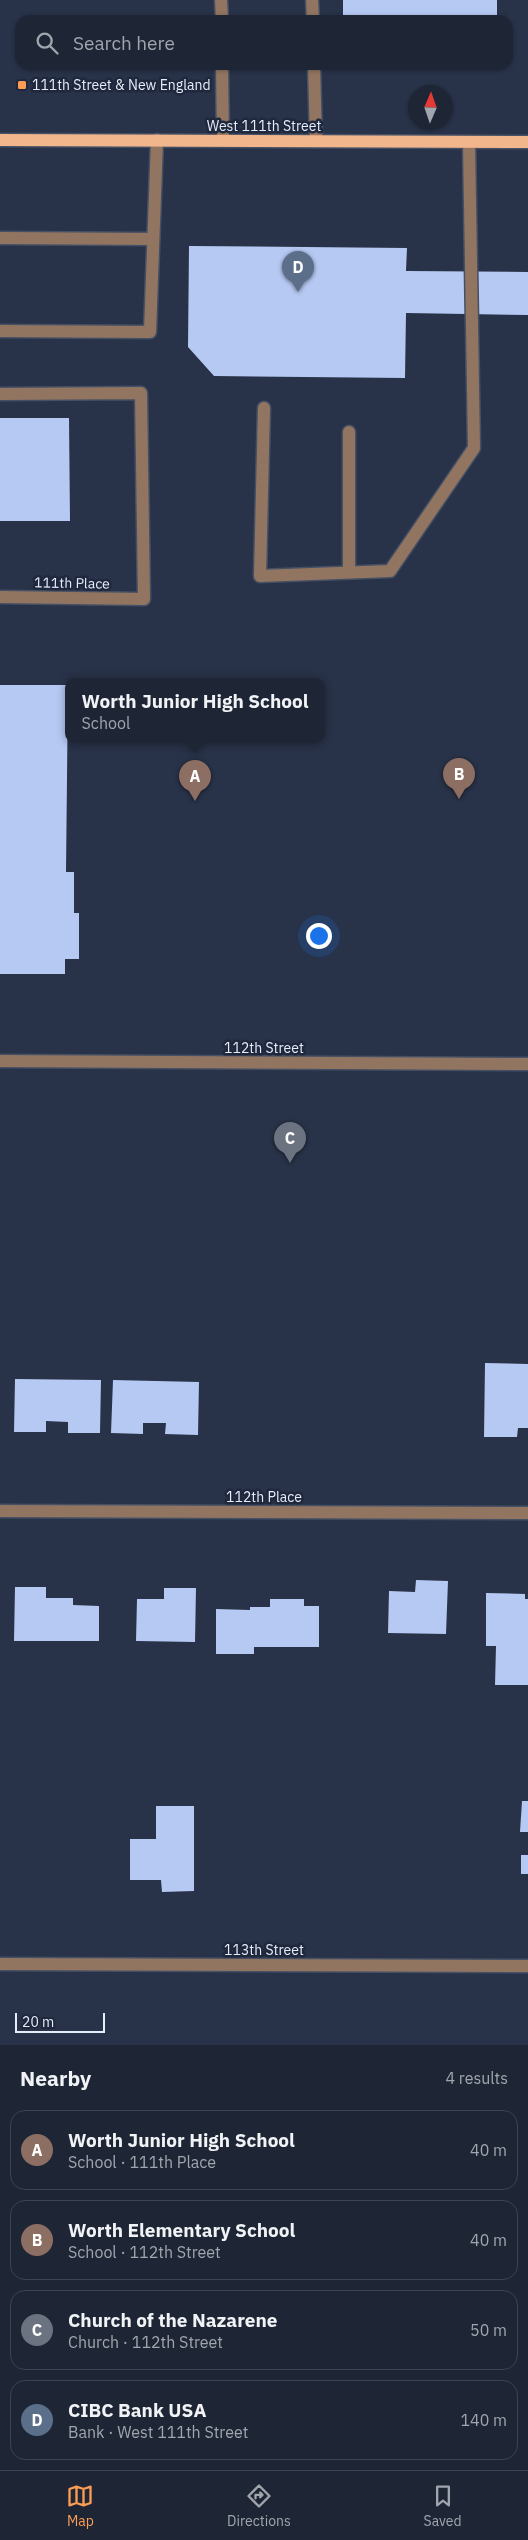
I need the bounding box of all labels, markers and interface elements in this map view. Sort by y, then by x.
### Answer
search box [15,15,513,70]
icon: search [33,29,61,57]
text: Search here [73,31,175,55]
place label: 111th Street & New England [32,76,211,94]
marker: 111th Street & New England [16,79,28,91]
north arrow [408,85,453,130]
street label: West 111th Street [207,117,321,135]
pin: D [282,251,314,292]
street label: 111th Place [34,573,110,593]
popup [65,678,325,743]
text: Worth Junior High School [82,689,308,713]
text: School [82,713,130,733]
pin: B [443,758,475,799]
pin: A [179,760,211,801]
your location [306,923,332,949]
street label: 112th Street [224,1039,304,1057]
pin: C [274,1122,306,1163]
street label: 112th Place [226,1488,302,1506]
street label: 113th Street [224,1941,304,1959]
scale bar [15,2010,105,2033]
text: 20 m [22,2013,54,2031]
text: Nearby [20,2064,91,2092]
text: 4 results [445,2068,508,2088]
text: Worth Junior High School [68,2128,295,2152]
text: A [32,2140,42,2160]
text: 40 m [470,2140,507,2160]
text: School · 111th Place [68,2152,216,2172]
text: Worth Elementary School [68,2218,295,2242]
text: B [32,2230,42,2250]
text: 40 m [470,2230,507,2250]
text: School · 112th Street [68,2242,221,2262]
text: Church of the Nazarene [68,2308,277,2332]
text: C [32,2320,42,2340]
text: 50 m [470,2320,507,2340]
text: Church · 112th Street [68,2332,223,2352]
text: CIBC Bank USA [68,2398,206,2422]
text: D [31,2410,43,2430]
text: 140 m [460,2410,507,2430]
text: Bank · West 111th Street [68,2422,248,2442]
tab: Map [66,2482,94,2530]
tab: Directions [227,2482,291,2530]
tab: Saved [424,2482,462,2530]

